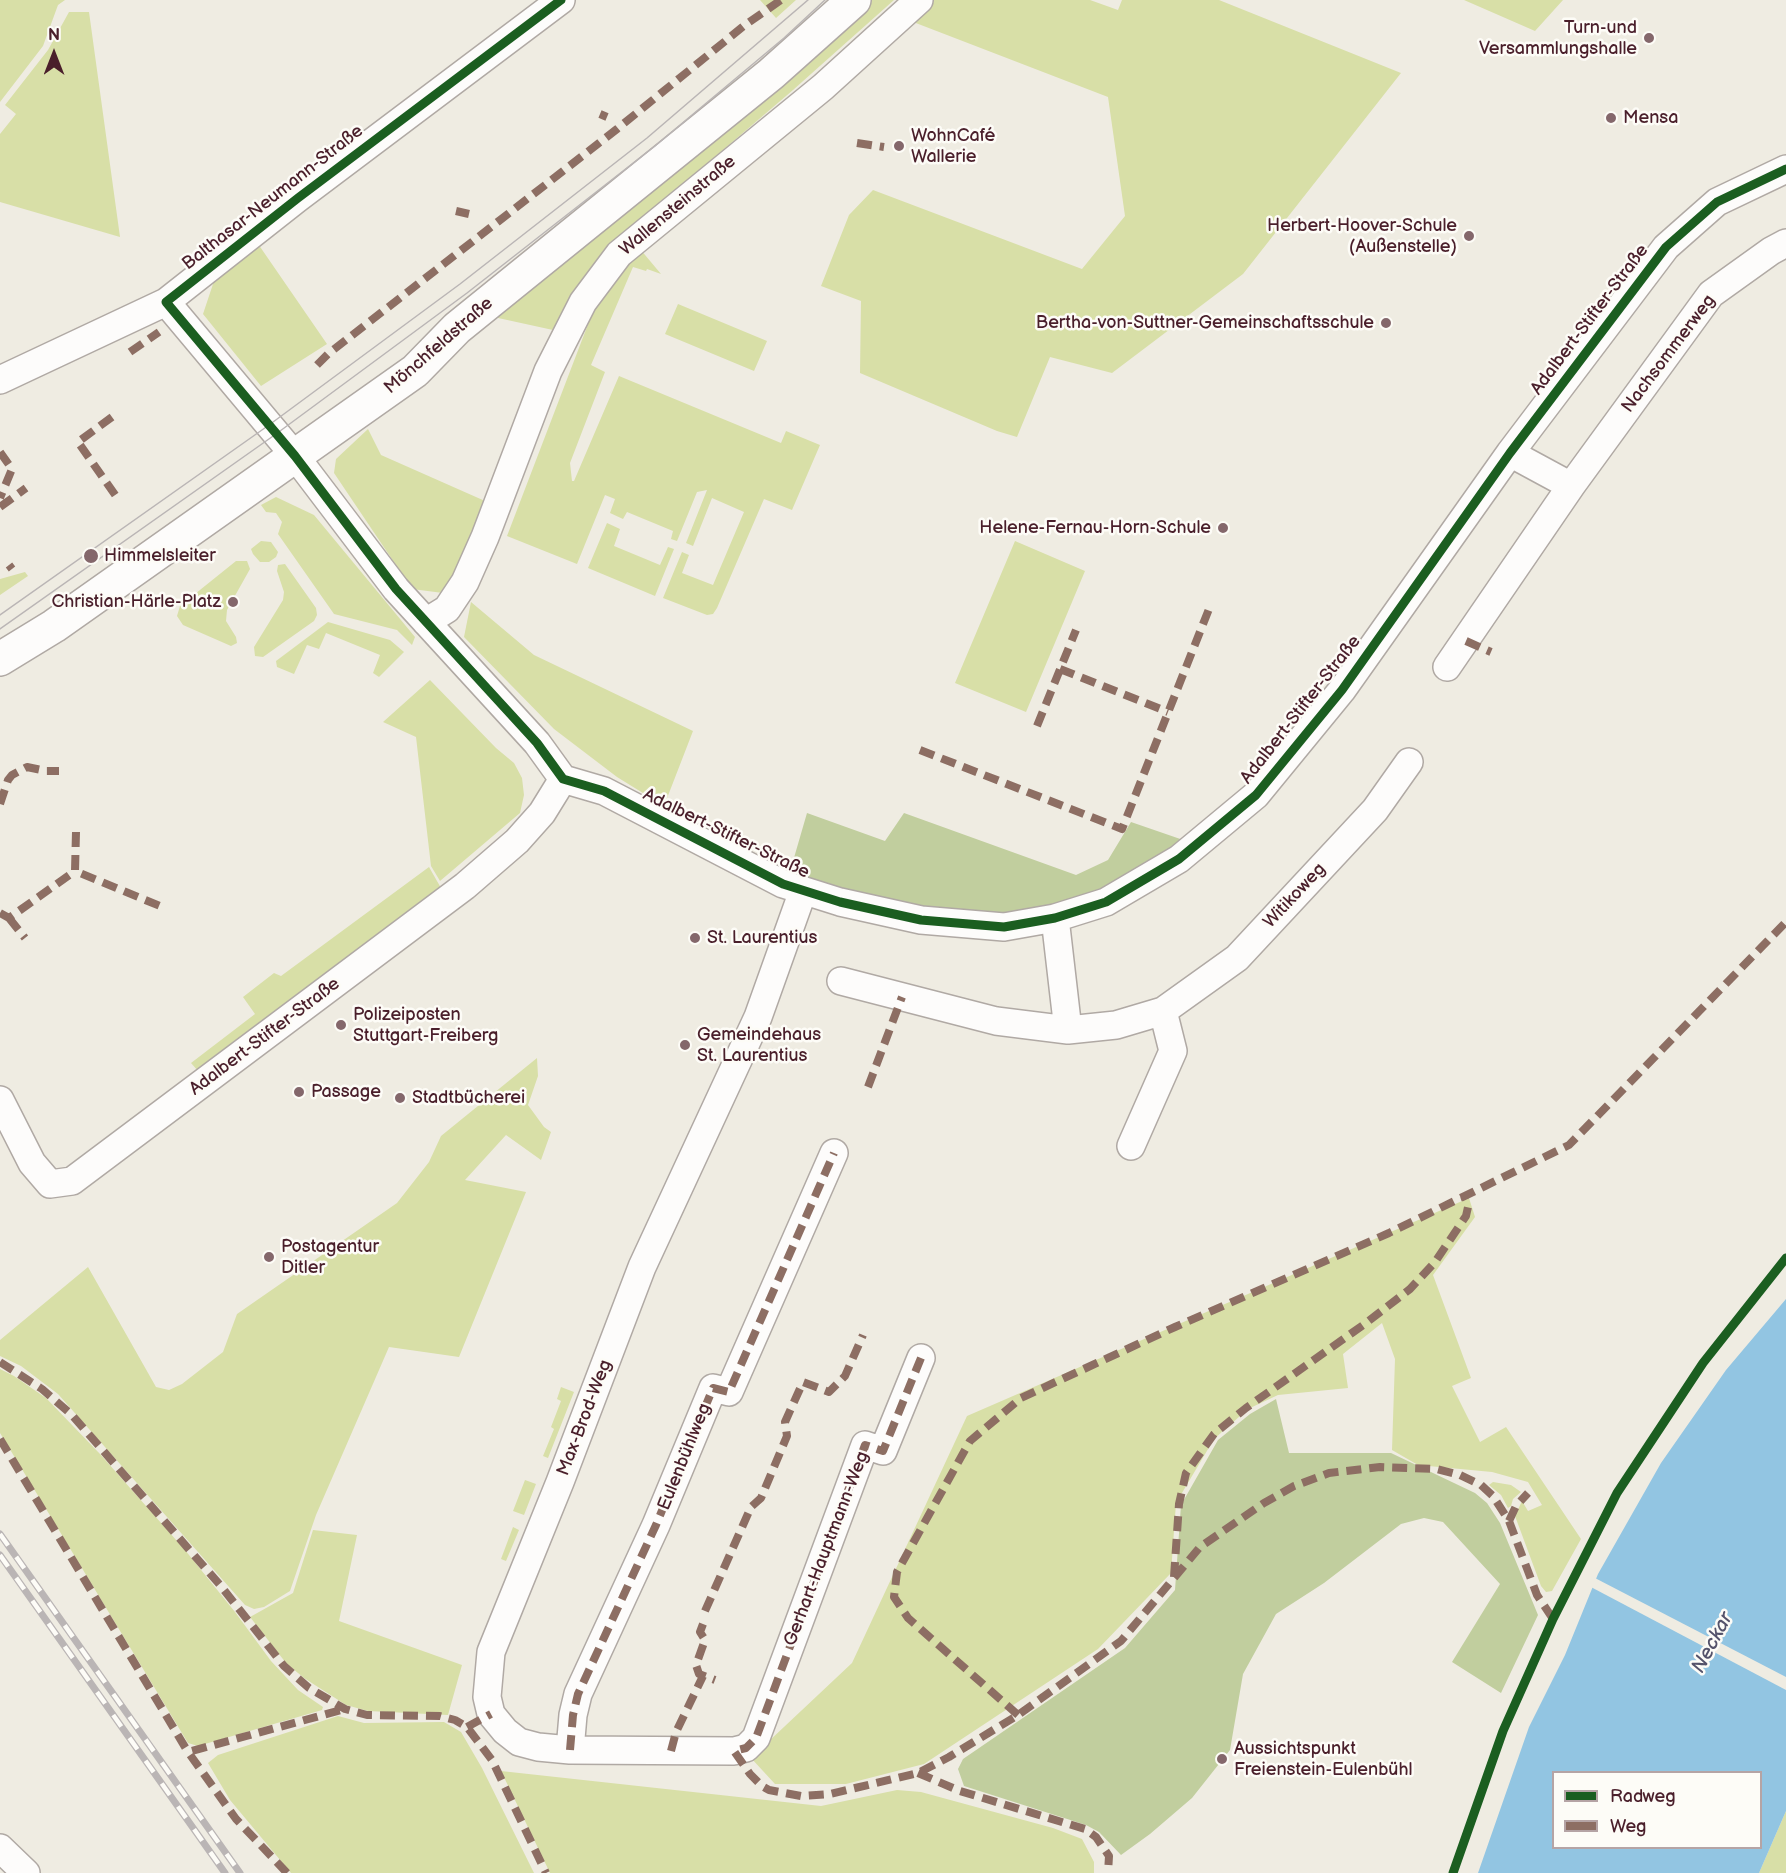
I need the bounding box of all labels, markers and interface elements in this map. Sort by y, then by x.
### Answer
place label: Turn-und Versammlungshalle [1479,17,1637,60]
north arrow [24,24,84,84]
text: N [48,26,60,45]
marker: Turn-und Versammlungshalle [1642,31,1656,45]
place label: Mensa [1623,107,1678,129]
marker: Mensa [1604,111,1618,125]
street label: Balthasar-Neumann-Straße [178,121,368,275]
place label: WohnCafé Wallerie [911,125,995,168]
marker: WohnCafé Wallerie [892,139,906,153]
street label: Wallensteinstraße [616,151,740,261]
place label: Herbert-Hoover-Schule (Außenstelle) [1267,215,1457,258]
marker: Herbert-Hoover-Schule (Außenstelle) [1462,229,1476,243]
street label: Adalbert-Stifter-Straße [1526,241,1654,399]
street label: Nachsommerweg [1618,291,1720,417]
street label: Mönchfeldstraße [380,293,498,399]
place label: Bertha-von-Suttner-Gemeinschaftsschule [1036,312,1374,334]
marker: Bertha-von-Suttner-Gemeinschaftsschule [1379,316,1393,330]
place label: Helene-Fernau-Horn-Schule [979,517,1211,539]
marker: Helene-Fernau-Horn-Schule [1216,521,1230,535]
place label: Himmelsleiter [104,545,216,567]
marker: Himmelsleiter [82,547,100,565]
place label: Christian-Härle-Platz [51,591,221,613]
marker: Christian-Härle-Platz [226,595,240,609]
street label: Adalbert-Stifter-Straße [1236,631,1366,789]
street label: Adalbert-Stifter-Straße [639,784,813,884]
street label: Witikoweg [1259,859,1331,933]
place label: St. Laurentius [707,927,817,949]
marker: St. Laurentius [688,931,702,945]
street label: Adalbert-Stifter-Straße [186,973,344,1101]
place label: Polizeiposten Stuttgart-Freiberg [353,1004,498,1046]
marker: Polizeiposten Stuttgart-Freiberg [334,1018,348,1032]
place label: Gemeindehaus St. Laurentius [697,1024,821,1066]
marker: Gemeindehaus St. Laurentius [678,1038,692,1052]
place label: Passage [311,1081,381,1103]
marker: Passage [292,1085,306,1099]
place label: Stadtbücherei [412,1087,525,1109]
marker: Stadtbücherei [393,1091,407,1105]
place label: Postagentur Ditler [281,1236,379,1278]
marker: Postagentur Ditler [262,1250,276,1264]
street label: Max-Brod-Weg [553,1357,617,1479]
street label: Eulenbühlweg [654,1400,716,1514]
street label: Gerhart-Hauptmann-Weg [780,1449,874,1649]
water label: Neckar [1687,1609,1739,1677]
place label: Aussichtspunkt Freienstein-Eulenbühl [1234,1738,1412,1780]
marker: Aussichtspunkt Freienstein-Eulenbühl [1215,1752,1229,1766]
legend [1552,1771,1762,1849]
text: Radweg [1610,1786,1676,1807]
text: Weg [1610,1816,1646,1837]

